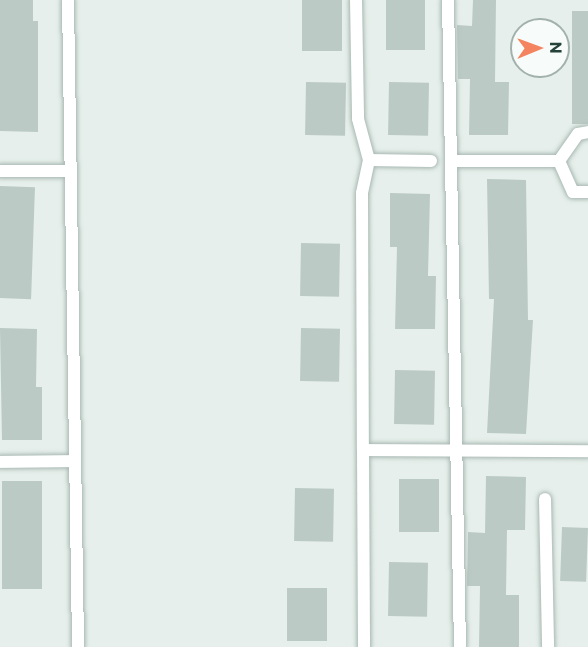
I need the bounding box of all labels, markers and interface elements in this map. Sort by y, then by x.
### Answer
north arrow [510,18,570,78]
text: N [547,42,566,54]

